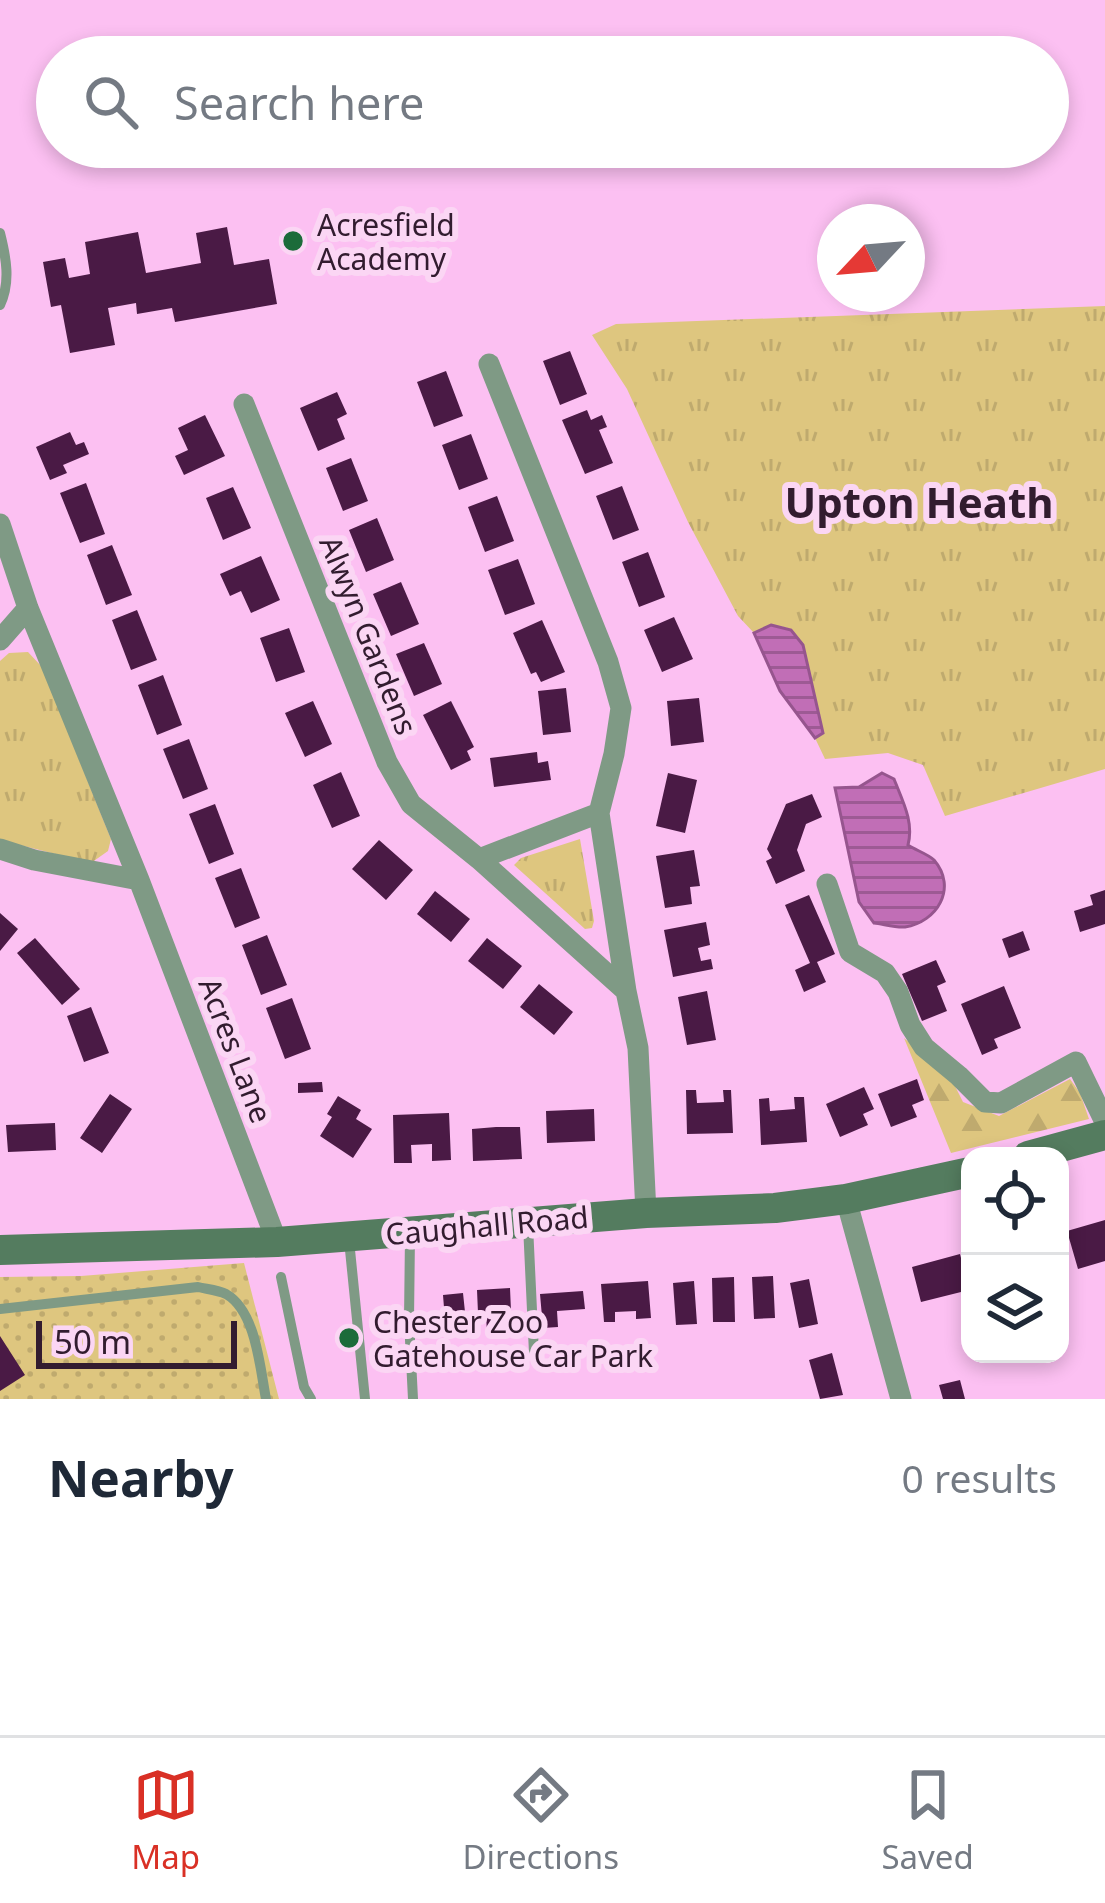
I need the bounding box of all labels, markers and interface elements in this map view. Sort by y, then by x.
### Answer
search box [36,36,1069,168]
icon: search [78,69,144,135]
text: Search here [174,72,424,133]
place label: Acresfield Academy [317,204,455,279]
north arrow [817,204,925,312]
marker: Acresfield Academy [280,228,306,254]
district label: Upton Heath [785,473,1053,530]
street label: Alwyn Gardens [310,530,428,740]
street label: Acres Lane [190,971,282,1129]
map controls [961,1147,1069,1363]
button: locate [961,1147,1069,1255]
street label: Caughall Road [384,1196,590,1254]
button: layers [961,1255,1069,1363]
place label: Chester Zoo Gatehouse Car Park [373,1301,653,1376]
scale bar [36,1315,237,1368]
text: 50 m [54,1319,131,1364]
marker: Chester Zoo Gatehouse Car Park [336,1325,362,1351]
text: Nearby [48,1442,234,1512]
text: 0 results [902,1451,1057,1504]
tab: Map [131,1762,200,1879]
tab: Directions [462,1762,619,1879]
tab: Saved [881,1762,974,1879]

